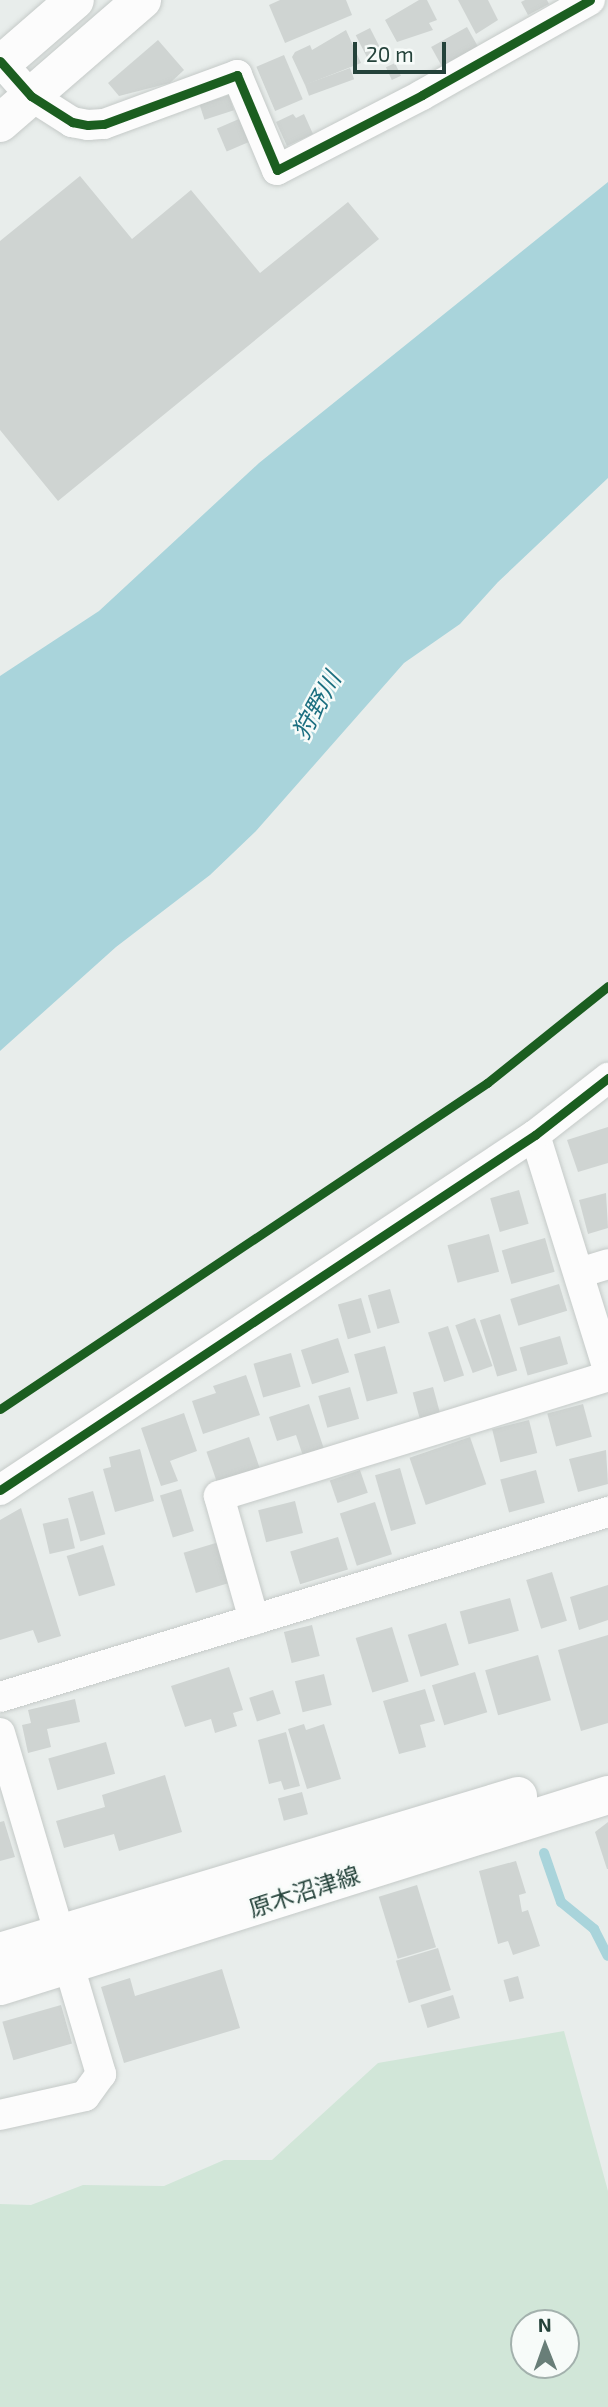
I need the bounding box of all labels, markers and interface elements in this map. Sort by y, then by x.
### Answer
scale bar [356,28,449,72]
text: 20 m [366,41,414,66]
water label: 狩野川 [286,667,346,743]
street label: 原木沼津線 [245,1860,363,1922]
north arrow [510,2309,580,2379]
text: N [538,2313,552,2336]

